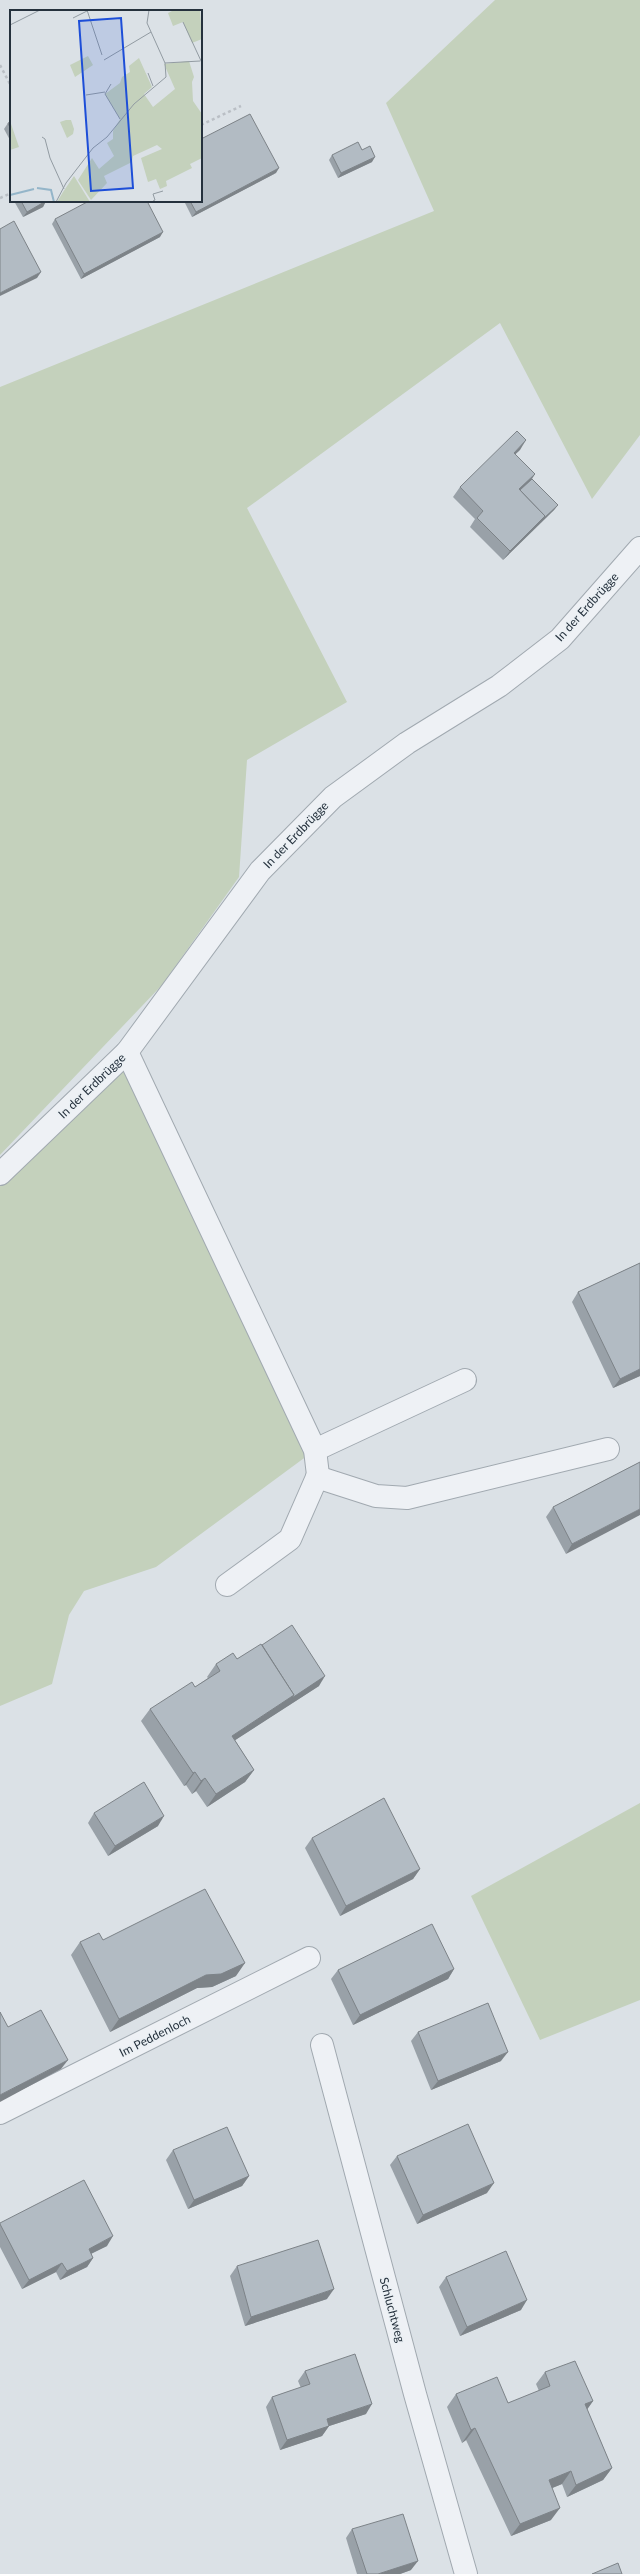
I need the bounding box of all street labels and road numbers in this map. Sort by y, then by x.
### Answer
street label: In der Erdbrügge [552,569,621,644]
street label: In der Erdbrügge [260,798,331,871]
street label: In der Erdbrügge [55,1050,128,1121]
street label: Im Peddenloch [117,2011,193,2060]
street label: Schluchtweg [377,2276,408,2344]

